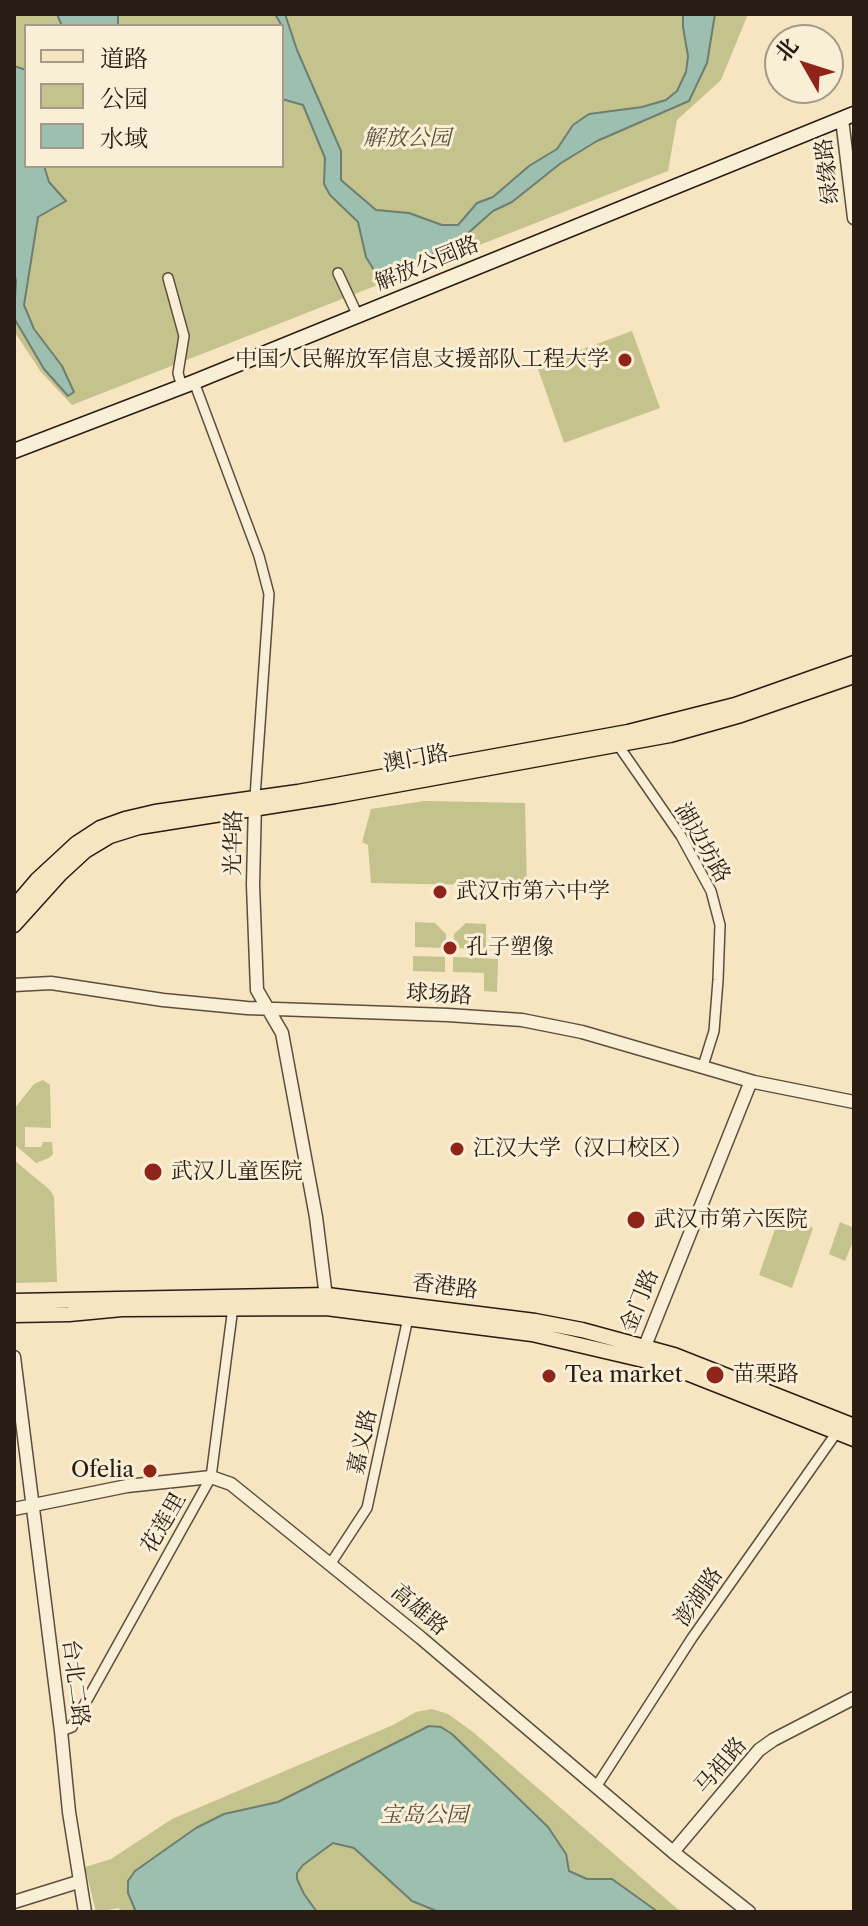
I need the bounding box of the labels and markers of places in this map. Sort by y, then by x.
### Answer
place label: 中国人民解放军信息支援部队工程大学 [235,347,609,373]
marker: 中国人民解放军信息支援部队工程大学 [616,351,634,369]
place label: 武汉市第六中学 [456,879,610,905]
marker: 武汉市第六中学 [431,883,449,901]
place label: 孔子塑像 [466,935,554,961]
marker: 孔子塑像 [441,939,459,957]
place label: 江汉大学（汉口校区） [473,1136,693,1162]
marker: 江汉大学（汉口校区） [448,1140,466,1158]
place label: 武汉儿童医院 [171,1159,303,1185]
marker: 武汉儿童医院 [142,1161,164,1183]
place label: 武汉市第六医院 [654,1207,808,1233]
marker: 武汉市第六医院 [625,1209,647,1231]
place label: 苗栗路 [733,1362,799,1388]
place label: Tea market [565,1363,682,1389]
marker: 苗栗路 [704,1364,726,1386]
marker: Tea market [540,1367,558,1385]
place label: Ofelia [71,1458,134,1484]
marker: Ofelia [141,1462,159,1480]

